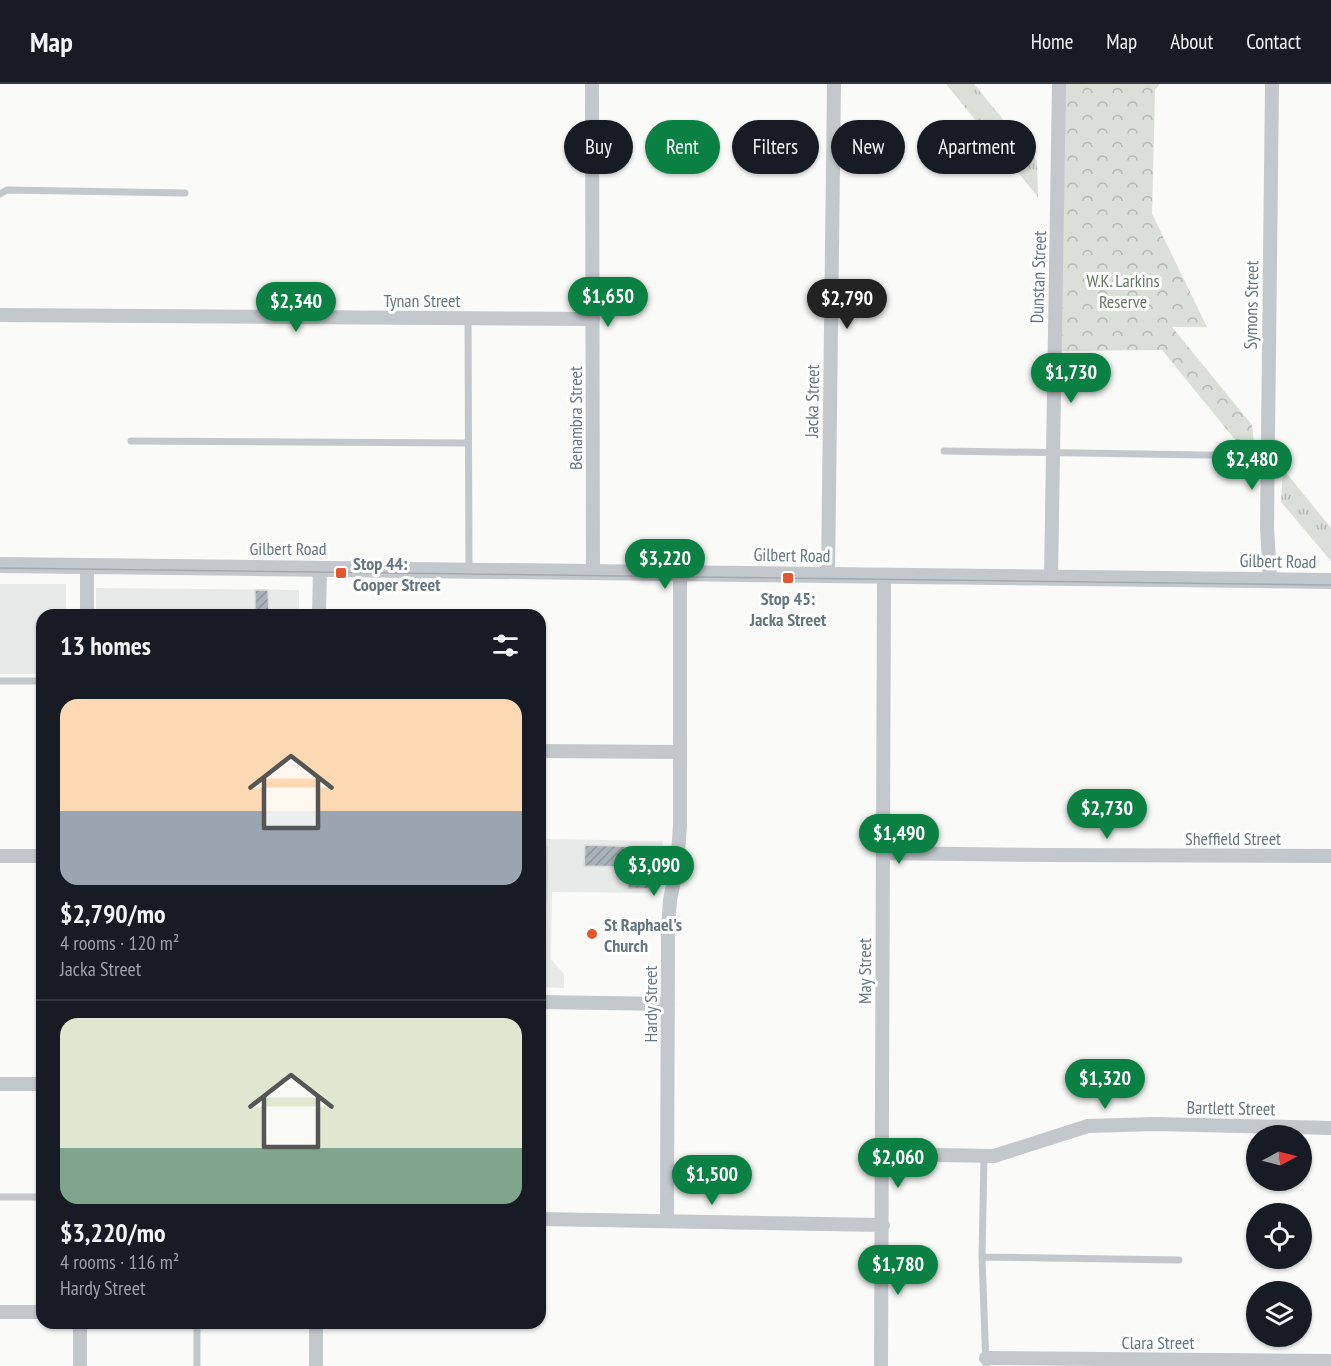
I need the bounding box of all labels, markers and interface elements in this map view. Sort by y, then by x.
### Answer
text: Map [30,23,73,60]
text: Home [1031,28,1073,55]
text: Map [1106,28,1137,55]
text: About [1170,28,1213,55]
text: Contact [1246,28,1301,55]
chip: Buy [564,120,633,174]
chip: Rent [645,120,720,174]
chip: Filters [732,120,819,174]
chip: New [831,120,905,174]
chip: Apartment [917,120,1036,174]
street label: Dunstan Street [1025,230,1051,324]
street label: Symons Street [1239,260,1263,350]
park label: W.K. Larkins Reserve [1086,269,1160,313]
pin: $1,650 [559,277,657,328]
pin: $2,790 [798,279,896,330]
pin: $2,340 [247,282,345,333]
text: $1,650 [582,283,634,309]
text: $2,790 [821,285,873,311]
text: $2,340 [270,288,322,314]
street label: Tynan Street [383,289,461,312]
pin: $1,730 [1022,353,1120,404]
text: $1,730 [1045,359,1097,385]
street label: Jacka Street [800,364,824,439]
street label: Benambra Street [564,366,587,470]
pin: $2,480 [1203,440,1301,491]
text: $2,480 [1226,446,1278,472]
street label: Gilbert Road [249,537,327,560]
pin: $3,220 [616,539,714,590]
street label: Gilbert Road [753,543,831,567]
text: $3,220 [639,545,691,571]
street label: Gilbert Road [1239,549,1317,573]
place label: Stop 44: Cooper Street [353,552,441,596]
marker: Stop 44: Cooper Street [334,566,348,580]
marker: Stop 45: Jacka Street [781,571,795,585]
place label: Stop 45: Jacka Street [749,587,827,631]
text: 13 homes [60,629,151,662]
icon: filters [489,629,522,662]
icon: home [237,738,345,846]
pin: $2,730 [1058,789,1156,840]
text: $2,730 [1081,795,1133,821]
pin: $1,490 [850,814,948,865]
text: $1,490 [873,820,925,846]
street label: Sheffield Street [1185,827,1281,850]
pin: $3,090 [605,846,703,897]
text: $3,090 [628,852,680,878]
text: $2,790/mo [60,897,166,930]
place label: St Raphael's Church [604,913,682,957]
marker: St Raphael's Church [585,927,599,941]
text: 4 rooms · 120 m² [60,930,179,956]
street label: May Street [853,938,876,1004]
text: Jacka Street [60,956,141,982]
street label: Hardy Street [639,966,662,1042]
icon: home [237,1057,345,1165]
pin: $1,320 [1056,1059,1154,1110]
text: $1,320 [1079,1065,1131,1091]
street label: Bartlett Street [1187,1096,1276,1120]
north arrow [1246,1125,1312,1191]
map controls [1246,1125,1312,1347]
pin: $2,060 [849,1138,947,1189]
text: $2,060 [872,1144,924,1170]
pin: $1,500 [663,1155,761,1206]
text: $1,500 [686,1161,738,1187]
button: locate [1246,1203,1312,1269]
text: $3,220/mo [60,1216,166,1249]
pin: $1,780 [849,1245,947,1296]
text: 4 rooms · 116 m² [60,1249,179,1275]
text: $1,780 [872,1251,924,1277]
text: Hardy Street [60,1275,145,1301]
button: layers [1246,1281,1312,1347]
street label: Clara Street [1122,1331,1194,1354]

